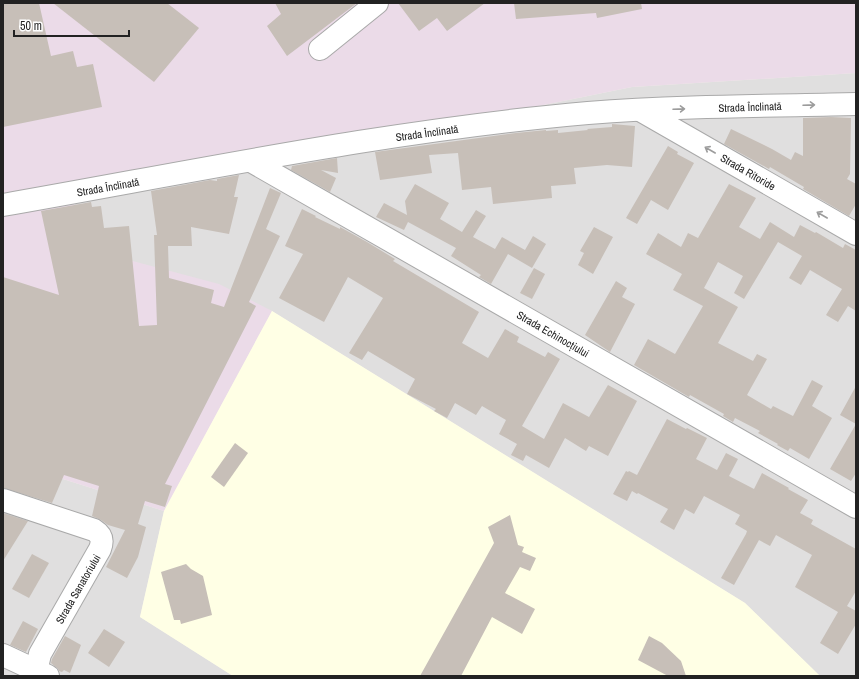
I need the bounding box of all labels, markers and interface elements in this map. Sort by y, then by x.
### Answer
scale bar [14,12,129,38]
text: 50 m [20,18,42,34]
street label: Strada Înclinată [718,99,782,115]
one-way arrow [802,101,815,109]
one-way arrow [672,105,685,112]
street label: Strada Înclinată [395,122,459,144]
one-way arrow [704,145,716,153]
street label: Strada Ritoride [718,151,778,193]
street label: Strada Înclinată [76,175,140,199]
one-way arrow [816,210,828,218]
street label: Strada Echinocțiului [514,308,592,360]
street label: Strada Sanatoriului [53,552,103,626]

